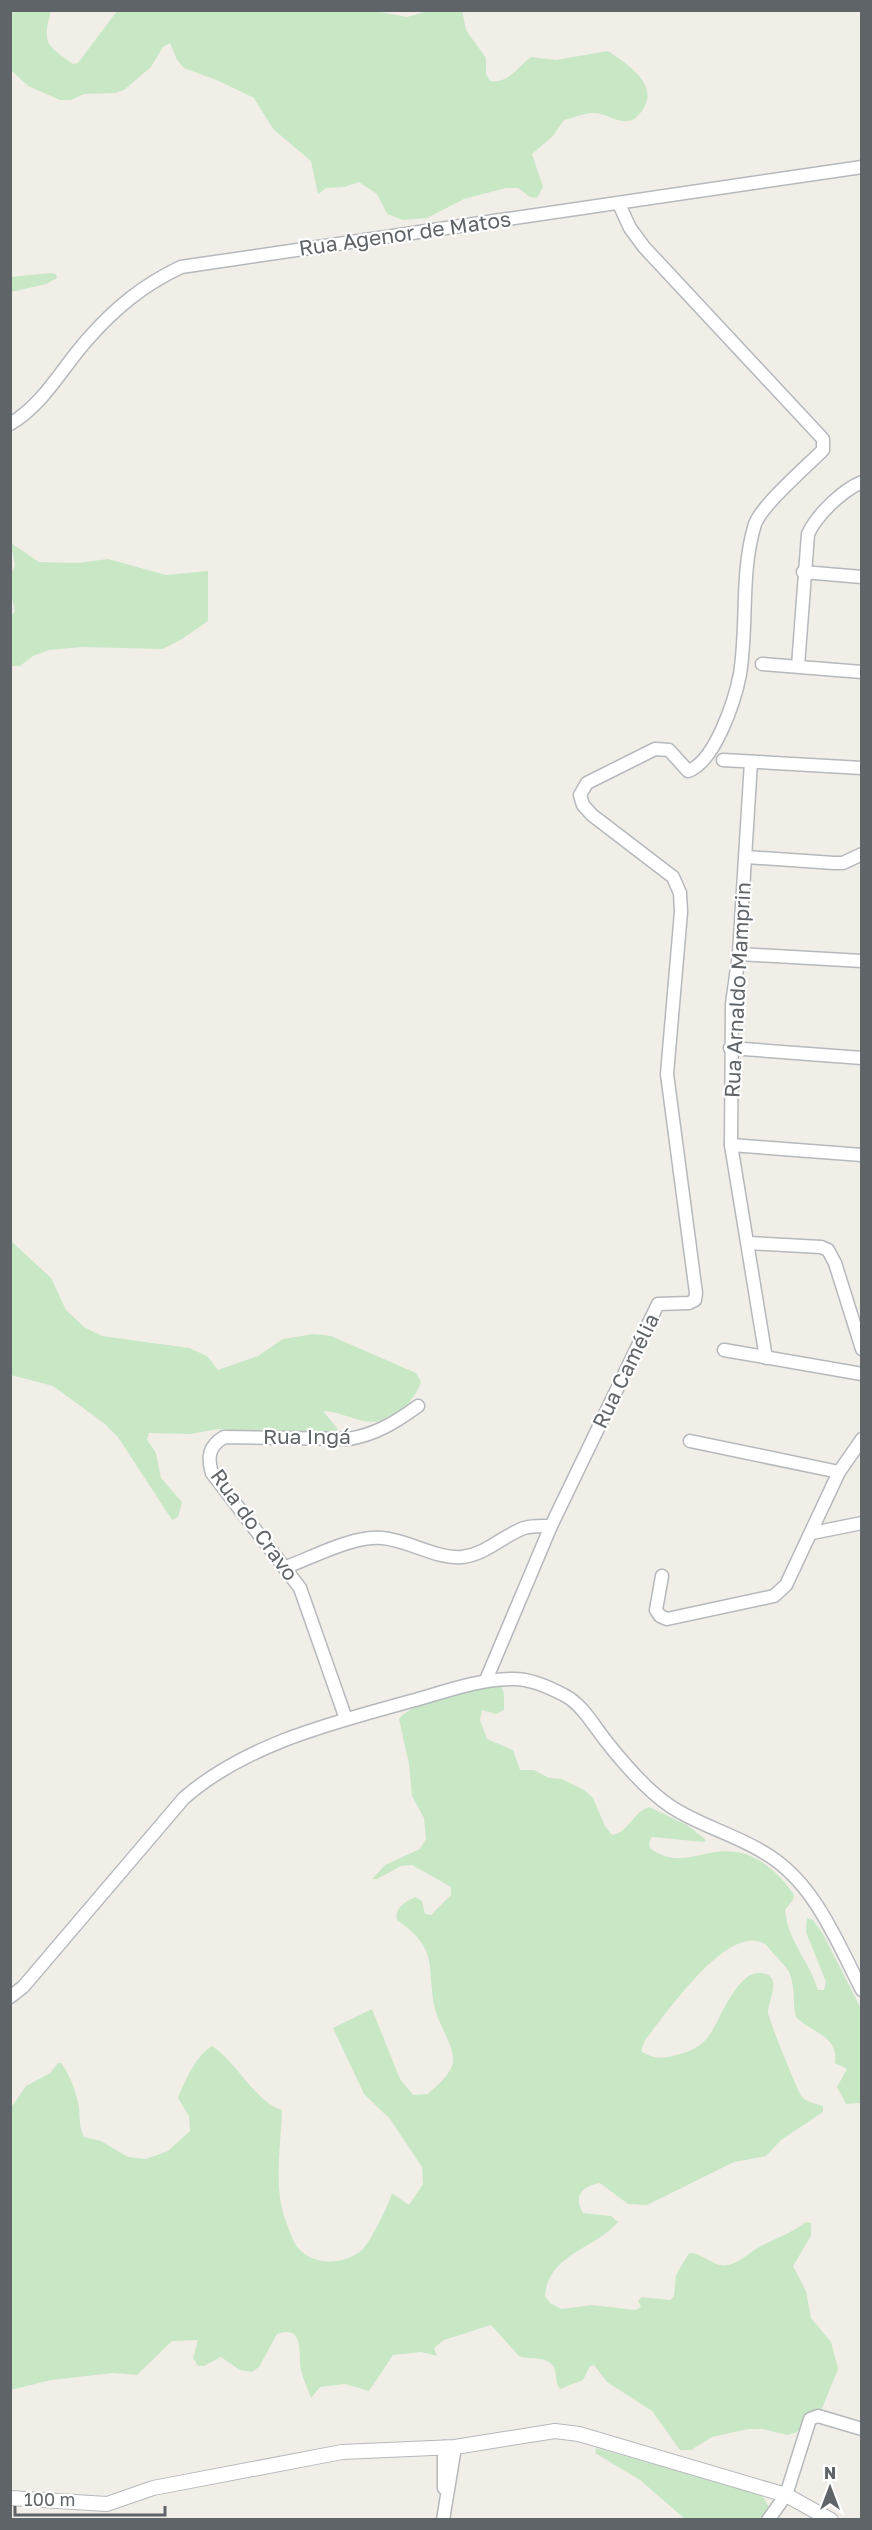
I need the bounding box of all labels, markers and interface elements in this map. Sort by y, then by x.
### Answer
street label: Rua Agenor de Matos [297,205,513,261]
street label: Rua Arnaldo Mamprin [718,881,756,1099]
street label: Rua Camélia [586,1309,664,1432]
street label: Rua Ingá [263,1423,351,1449]
street label: Rua do Cravo [205,1463,304,1585]
north arrow [800,2458,860,2518]
text: N [824,2463,836,2483]
scale bar [15,2479,165,2517]
text: 100 m [24,2488,75,2510]

